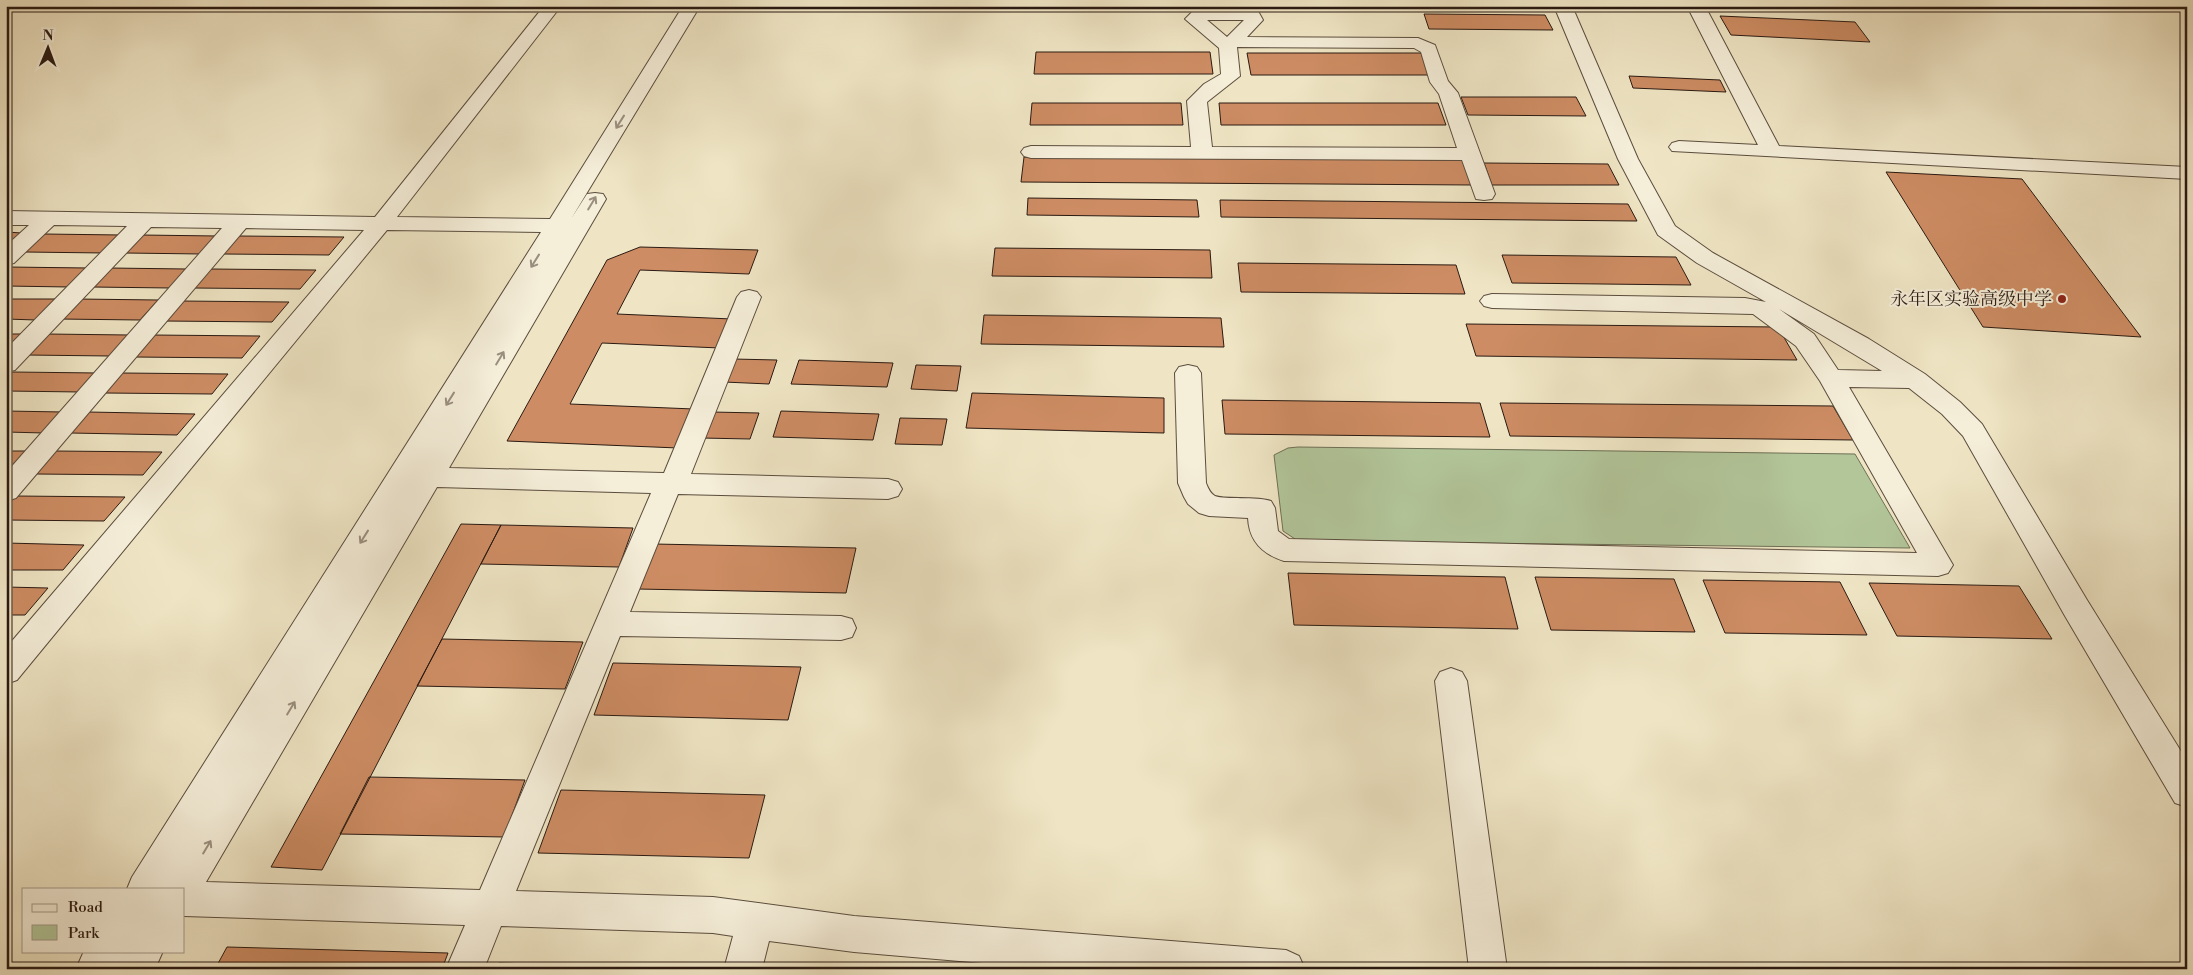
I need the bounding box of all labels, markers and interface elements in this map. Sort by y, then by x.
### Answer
north arrow [22,22,72,72]
text: N [43,27,54,45]
one-way arrow [615,115,625,129]
one-way arrow [588,197,598,211]
one-way arrow [530,253,540,267]
place label: 永年区实验高级中学 [1890,288,2052,311]
marker: 永年区实验高级中学 [2056,293,2068,305]
one-way arrow [496,352,506,366]
one-way arrow [444,392,454,406]
one-way arrow [359,530,369,544]
one-way arrow [286,701,296,715]
one-way arrow [203,840,213,854]
legend [22,888,185,952]
text: Road [68,898,103,917]
text: Park [68,924,100,943]

